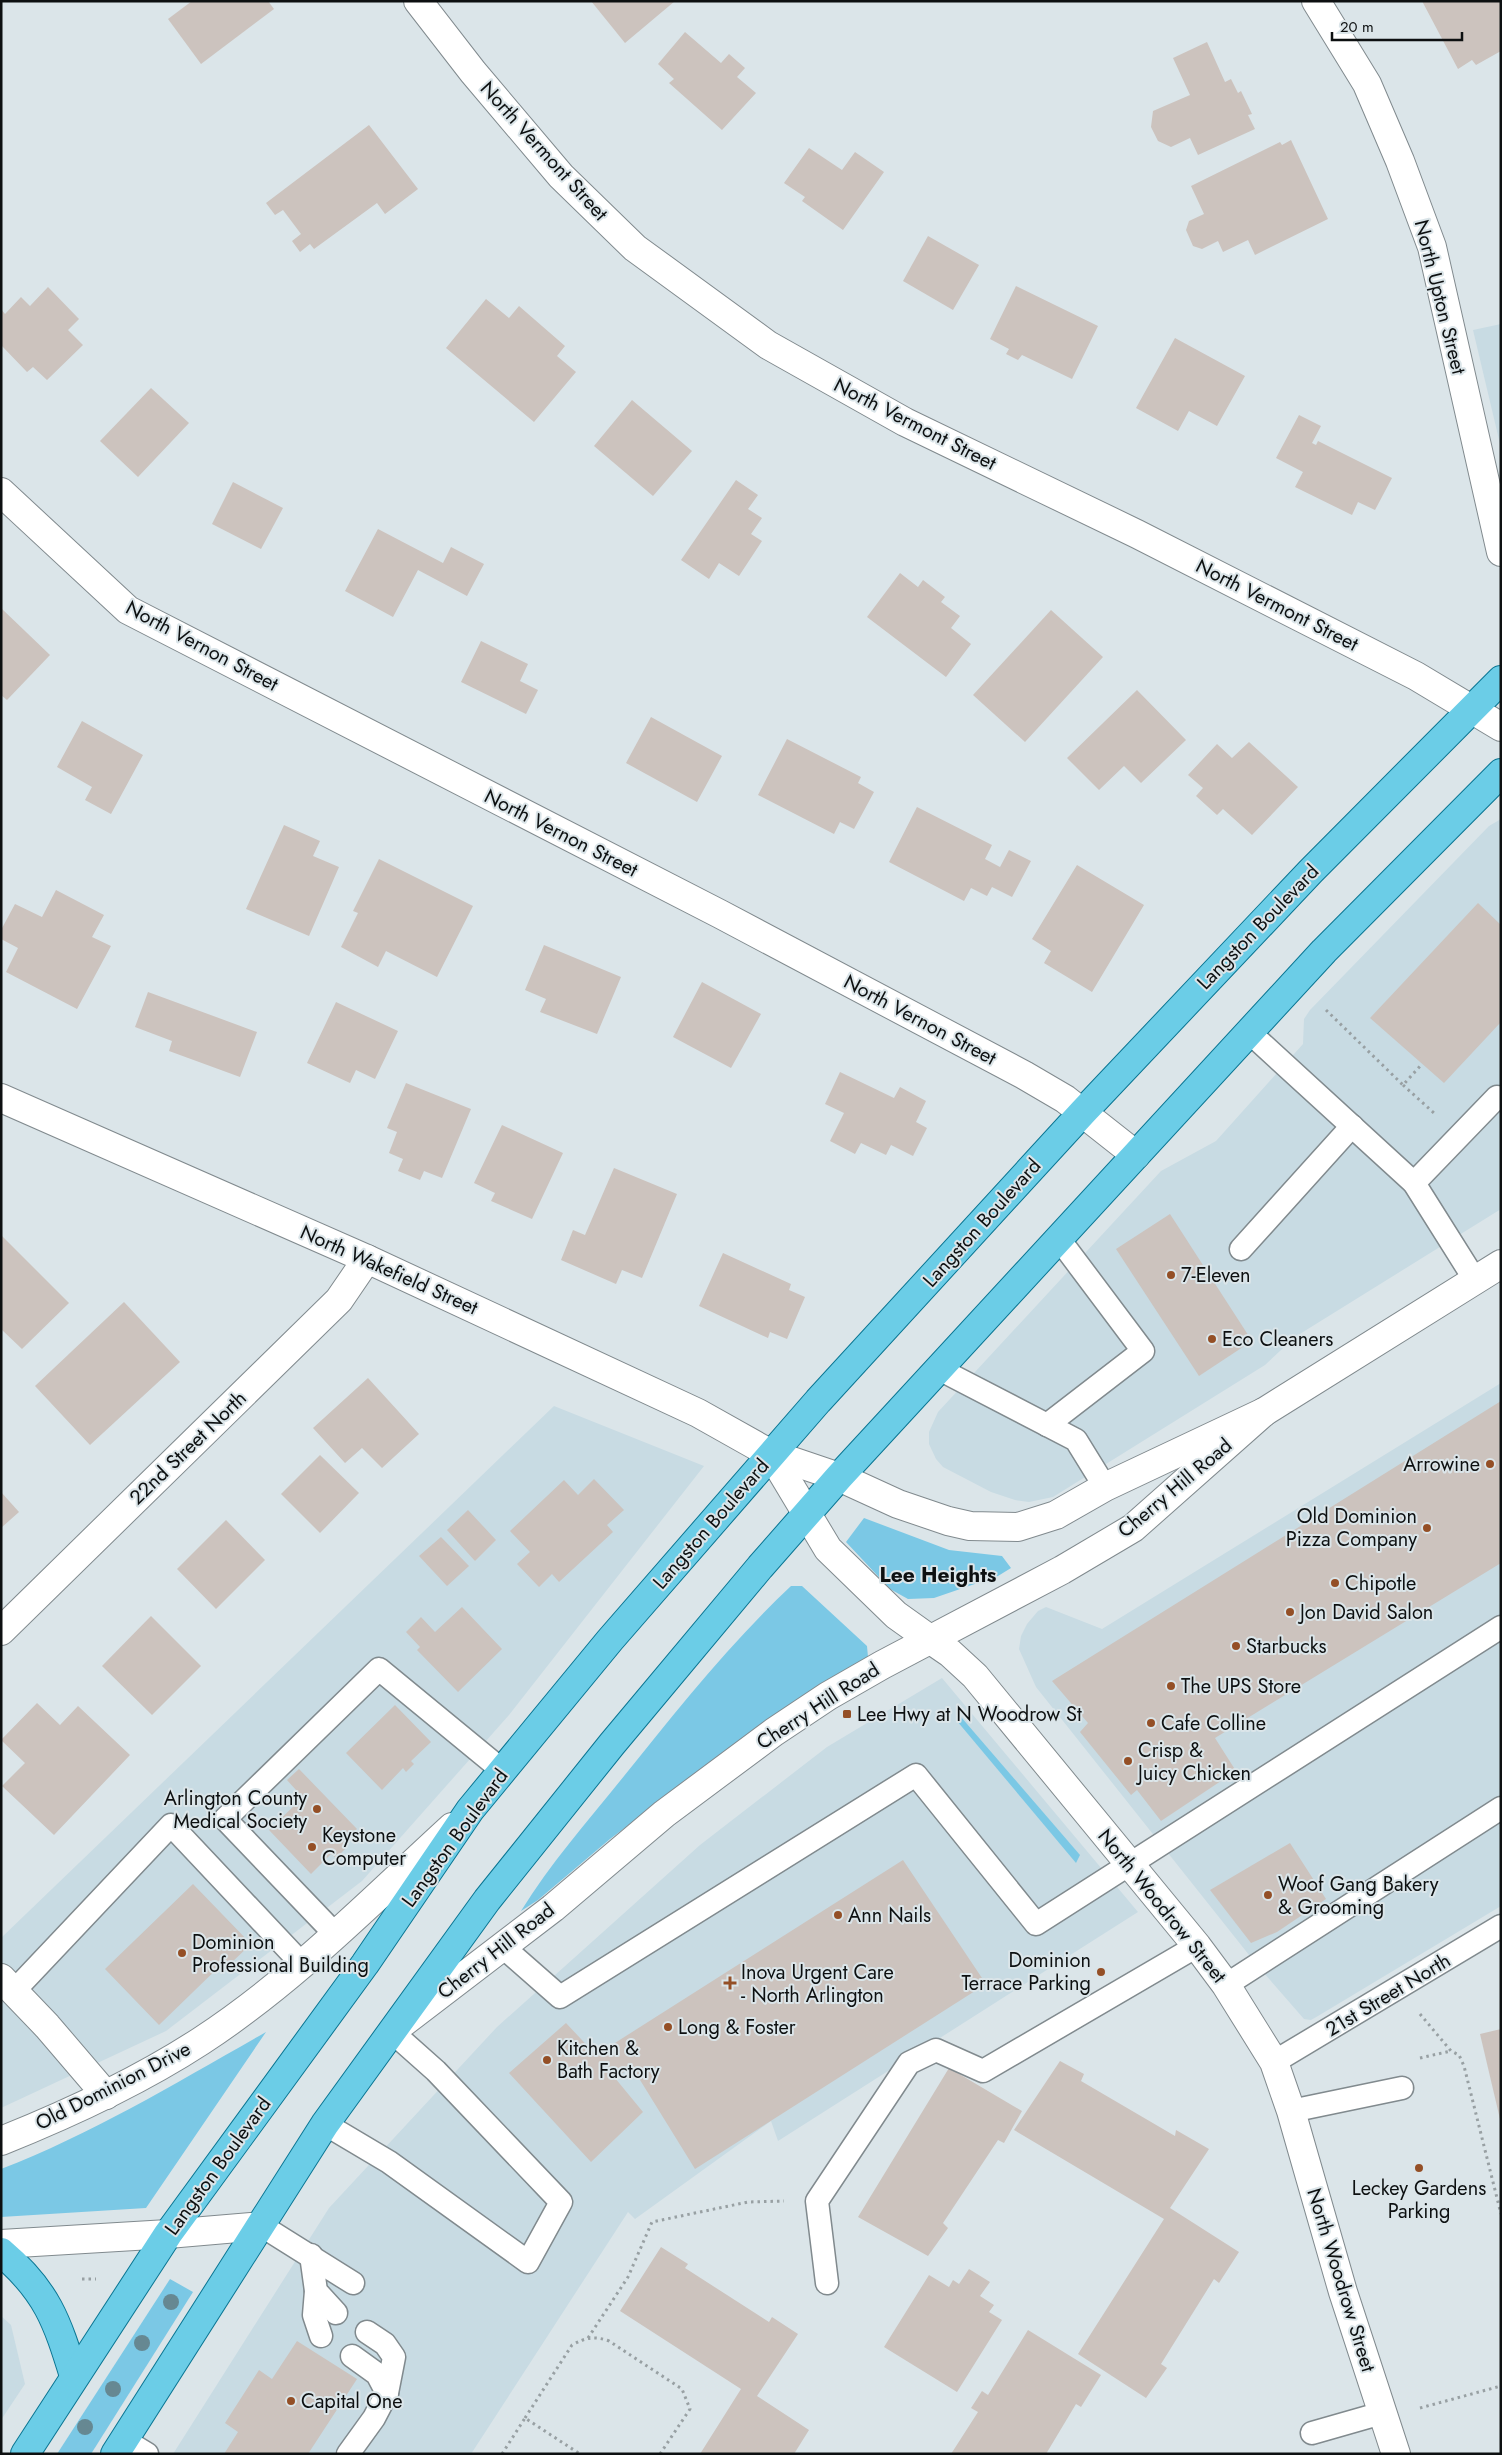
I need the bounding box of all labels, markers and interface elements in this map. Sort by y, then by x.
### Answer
scale bar [1332,10,1462,42]
text: 20 m [1340,16,1374,38]
street label: North Vermont Street [473,75,615,227]
street label: North Upton Street [1407,217,1473,378]
street label: North Vermont Street [829,370,1001,478]
street label: North Vermont Street [1191,551,1363,659]
street label: North Vernon Street [121,594,284,699]
street label: North Vernon Street [479,782,643,884]
street label: Langston Boulevard [1190,858,1326,996]
street label: North Vernon Street [839,968,1002,1073]
street label: Langston Boulevard [916,1152,1048,1294]
street label: North Wakefield Street [296,1218,483,1322]
place label: 7-Eleven [1181,1261,1251,1290]
marker: 7-Eleven [1165,1269,1177,1281]
place label: Eco Cleaners [1222,1325,1333,1354]
marker: Eco Cleaners [1206,1333,1218,1345]
street label: 22nd Street North [123,1384,253,1512]
street label: Cherry Hill Road [1111,1431,1239,1545]
place label: Arrowine [1403,1450,1480,1479]
street label: Langston Boulevard [646,1452,776,1596]
marker: Arrowine [1484,1458,1496,1470]
place label: Old Dominion Pizza Company [1286,1502,1417,1554]
marker: Old Dominion Pizza Company [1421,1522,1433,1534]
district label: Lee Heights [880,1560,997,1590]
place label: Chipotle [1345,1569,1416,1598]
marker: Chipotle [1329,1577,1341,1589]
place label: Jon David Salon [1297,1598,1433,1627]
marker: Jon David Salon [1284,1606,1296,1618]
place label: Starbucks [1246,1632,1327,1661]
marker: Starbucks [1230,1640,1242,1652]
street label: Cherry Hill Road [751,1655,885,1757]
place label: The UPS Store [1181,1672,1301,1701]
marker: The UPS Store [1165,1680,1177,1692]
place label: Lee Hwy at N Woodrow St [857,1700,1082,1729]
marker: Lee Hwy at N Woodrow St [841,1708,853,1720]
place label: Cafe Colline [1161,1709,1266,1738]
marker: Cafe Colline [1145,1717,1157,1729]
place label: Crisp & Juicy Chicken [1135,1736,1251,1788]
marker: Crisp & Juicy Chicken [1122,1755,1134,1767]
street label: Langston Boulevard [395,1763,515,1913]
place label: Arlington County Medical Society [164,1784,307,1836]
marker: Arlington County Medical Society [311,1803,323,1815]
place label: Keystone Computer [322,1821,406,1873]
street label: North Woodrow Street [1091,1823,1233,1989]
marker: Keystone Computer [306,1841,318,1853]
place label: Woof Gang Bakery & Grooming [1278,1870,1439,1922]
marker: Woof Gang Bakery & Grooming [1262,1889,1274,1901]
street label: Cherry Hill Road [431,1896,561,2006]
place label: Ann Nails [848,1901,931,1930]
marker: Ann Nails [832,1909,844,1921]
place label: Dominion Professional Building [192,1928,369,1980]
place label: Dominion Terrace Parking [961,1946,1091,1998]
street label: 21st Street North [1320,1946,1456,2044]
marker: Dominion Professional Building [176,1947,188,1959]
place label: Inova Urgent Care - North Arlington [741,1958,894,2010]
marker: Dominion Terrace Parking [1095,1966,1107,1978]
marker: Inova Urgent Care - North Arlington [723,1976,737,1990]
place label: Long & Foster [678,2013,796,2042]
marker: Long & Foster [662,2021,674,2033]
street label: Old Dominion Drive [30,2034,196,2138]
place label: Kitchen & Bath Factory [557,2034,660,2086]
marker: Kitchen & Bath Factory [541,2054,553,2066]
street label: Langston Boulevard [158,2091,278,2241]
marker: Leckey Gardens Parking [1413,2162,1425,2174]
place label: Leckey Gardens Parking [1352,2174,1486,2226]
street label: North Woodrow Street [1299,2185,1383,2376]
place label: Capital One [301,2387,403,2416]
marker: Capital One [285,2395,297,2407]

